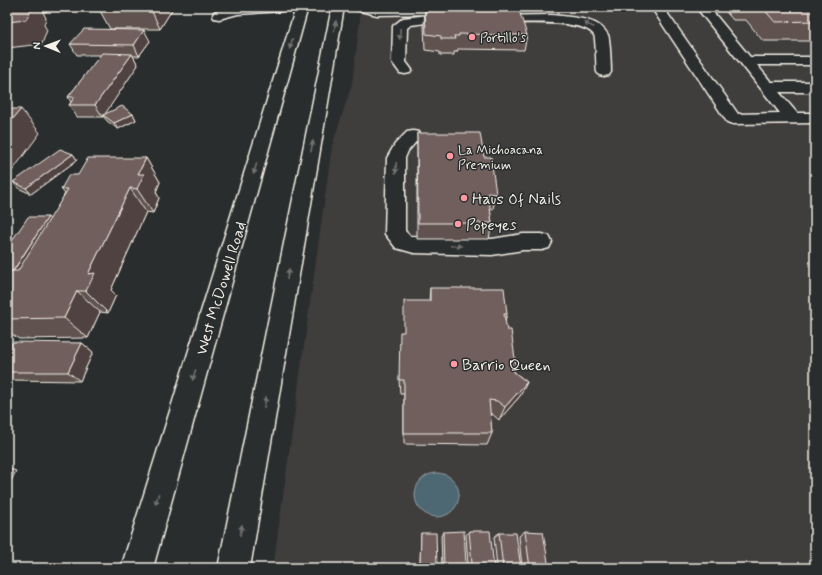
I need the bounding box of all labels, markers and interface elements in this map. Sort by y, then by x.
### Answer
one-way arrow [332,20,338,32]
one-way arrow [583,22,595,28]
north arrow [26,26,66,66]
one-way arrow [396,27,403,40]
place label: Portillo's [480,30,526,47]
marker: Portillo's [467,32,477,42]
one-way arrow [288,39,294,51]
text: N [30,42,44,50]
one-way arrow [309,140,315,152]
place label: La Michoacana Premium [458,142,543,174]
marker: La Michoacana Premium [445,151,455,161]
one-way arrow [392,162,399,174]
one-way arrow [252,164,258,176]
place label: Haus Of Nails [472,189,561,210]
marker: Haus Of Nails [459,193,469,203]
place label: Popeyes [466,215,517,236]
street label: West McDowell Road [191,219,252,358]
marker: Popeyes [453,219,463,229]
one-way arrow [450,243,463,249]
one-way arrow [286,268,292,280]
place label: Barrio Queen [462,355,551,376]
marker: Barrio Queen [449,359,459,369]
one-way arrow [191,369,197,381]
one-way arrow [262,396,268,408]
one-way arrow [154,493,160,505]
one-way arrow [238,524,244,536]

